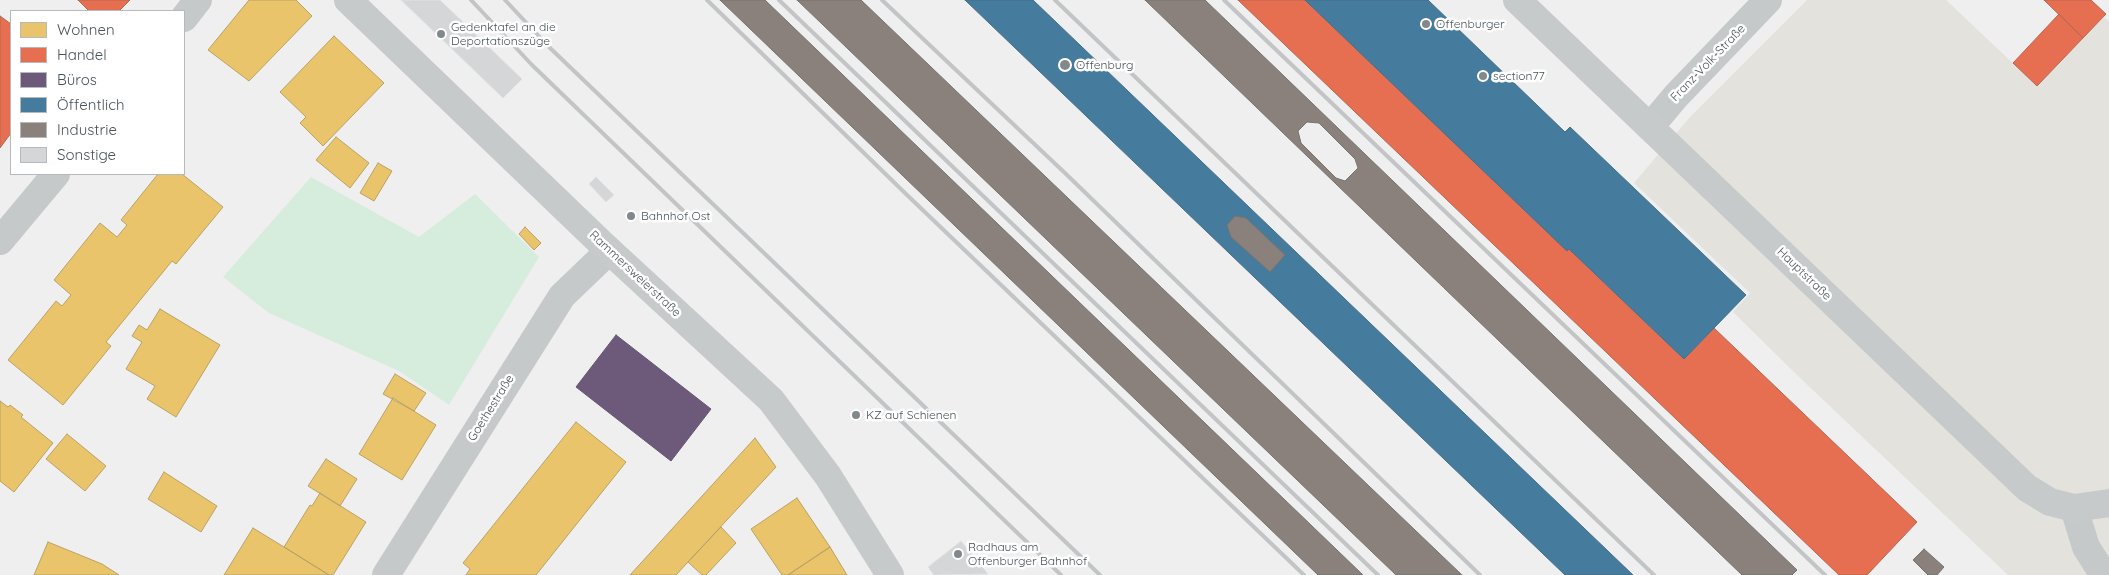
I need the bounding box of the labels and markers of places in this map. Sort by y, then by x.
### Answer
place label: Offenburger [1436,17,1505,31]
marker: Offenburger [1420,18,1432,30]
place label: Gedenktafel an die Deportationszüge [451,20,556,48]
marker: Gedenktafel an die Deportationszüge [435,28,447,40]
marker: Offenburg [1058,58,1072,72]
place label: Offenburg [1076,58,1134,72]
place label: section77 [1493,69,1545,83]
marker: section77 [1477,70,1489,82]
place label: Bahnhof Ost [641,209,710,223]
marker: Bahnhof Ost [625,210,637,222]
place label: KZ auf Schienen [866,408,956,422]
marker: KZ auf Schienen [850,409,862,421]
place label: Radhaus am Offenburger Bahnhof [968,540,1087,568]
marker: Radhaus am Offenburger Bahnhof [952,548,964,560]

